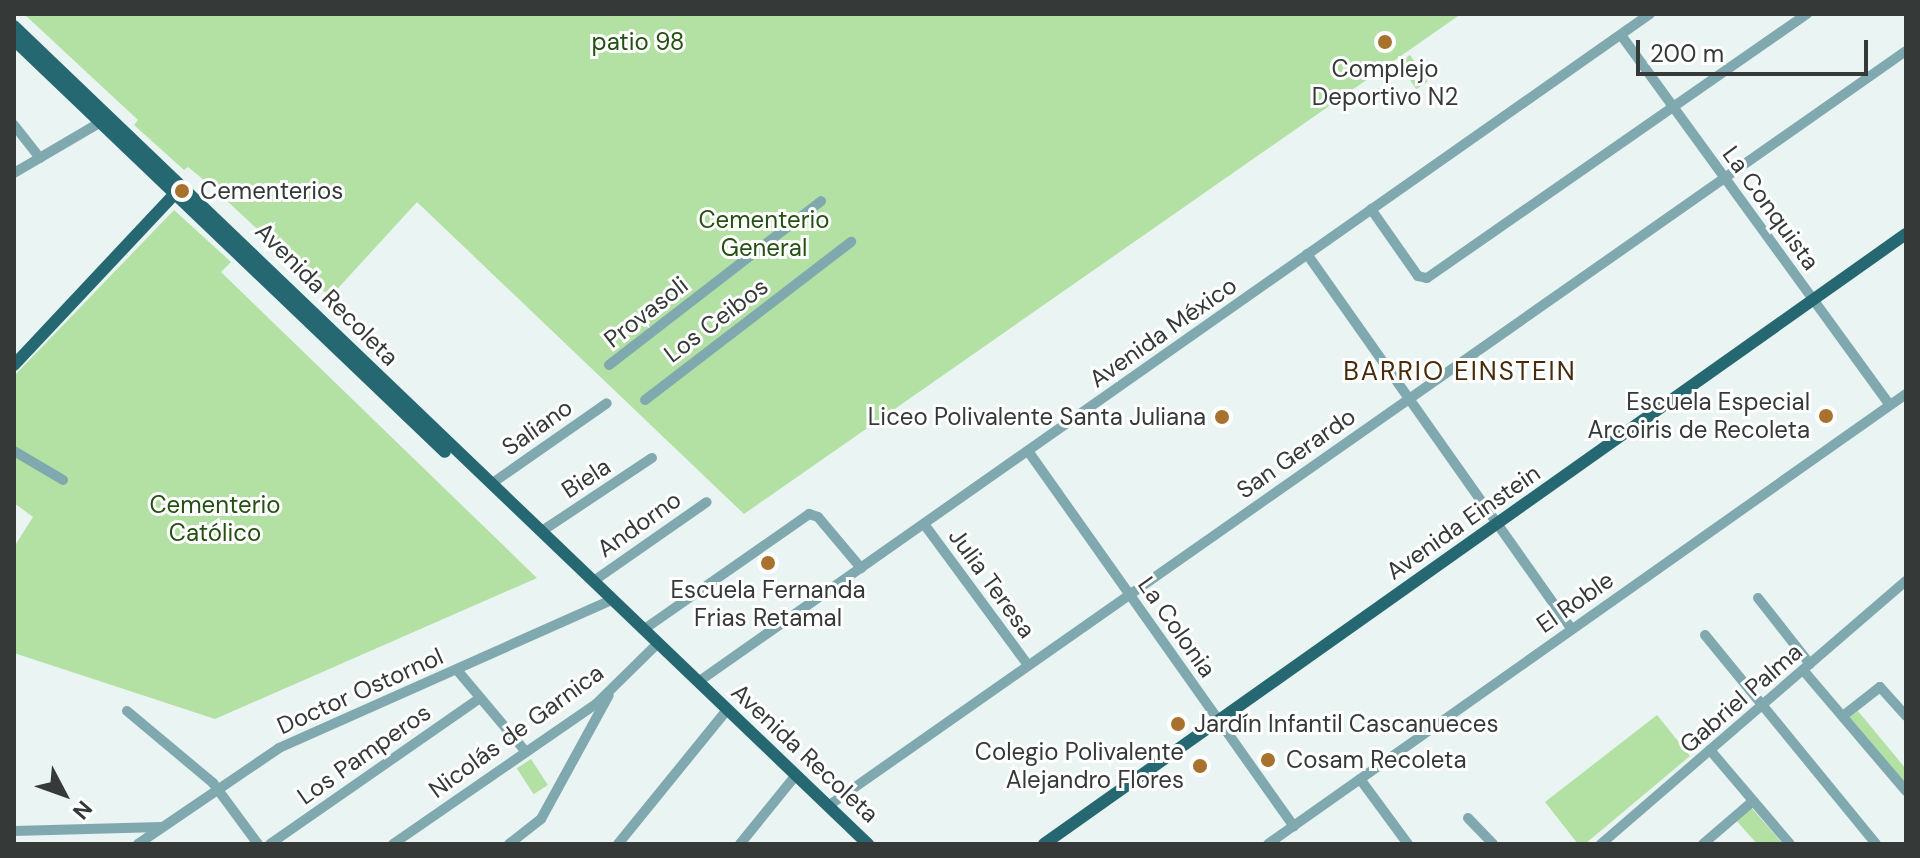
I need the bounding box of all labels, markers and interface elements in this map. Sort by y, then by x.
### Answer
scale bar [1640,24,1872,74]
park label: patio 98 [592,28,684,56]
marker: Complejo Deportivo N2 [1376,33,1394,51]
text: 200 m [1650,38,1724,69]
place label: Complejo Deportivo N2 [1312,55,1458,111]
street label: La Conquista [1716,141,1826,275]
place label: Cementerios [200,177,343,205]
marker: Cementerios [171,180,193,202]
park label: Cementerio General [698,206,830,262]
street label: Avenida Recoleta [249,216,405,372]
street label: Provasoli [598,270,694,354]
street label: Avenida México [1084,271,1242,393]
street label: Los Ceibos [658,272,774,368]
district label: BARRIO EINSTEIN [1343,356,1577,388]
place label: Escuela Especial Arcoiris de Recoleta [1588,388,1810,444]
street label: Saliano [496,393,578,461]
street label: San Gerardo [1231,401,1361,505]
place label: Liceo Polivalente Santa Juliana [868,403,1206,431]
marker: Escuela Especial Arcoiris de Recoleta [1817,407,1835,425]
marker: Liceo Polivalente Santa Juliana [1213,408,1231,426]
street label: Biela [556,452,616,504]
street label: Avenida Einstein [1380,458,1546,586]
street label: Andorno [591,485,687,563]
park label: Cementerio Católico [149,491,281,547]
street label: Julia Teresa [943,523,1041,643]
marker: Escuela Fernanda Frias Retamal [759,554,777,572]
street label: El Roble [1531,565,1619,639]
street label: La Colonia [1132,571,1222,683]
place label: Escuela Fernanda Frias Retamal [670,576,866,632]
street label: Gabriel Palma [1674,637,1808,759]
street label: Doctor Ostornol [273,642,447,740]
street label: Nicolás de Garnica [423,658,609,804]
street label: Avenida Recoleta [725,677,885,829]
street label: Los Pamperos [292,697,436,811]
place label: Jardín Infantil Cascanueces [1194,710,1499,738]
marker: Jardín Infantil Cascanueces [1169,715,1187,733]
place label: Colegio Polivalente Alejandro Flores [975,738,1184,794]
place label: Cosam Recoleta [1286,746,1466,774]
marker: Cosam Recoleta [1257,749,1279,771]
north arrow [24,754,104,834]
marker: Colegio Polivalente Alejandro Flores [1191,757,1209,775]
text: N [66,794,99,826]

